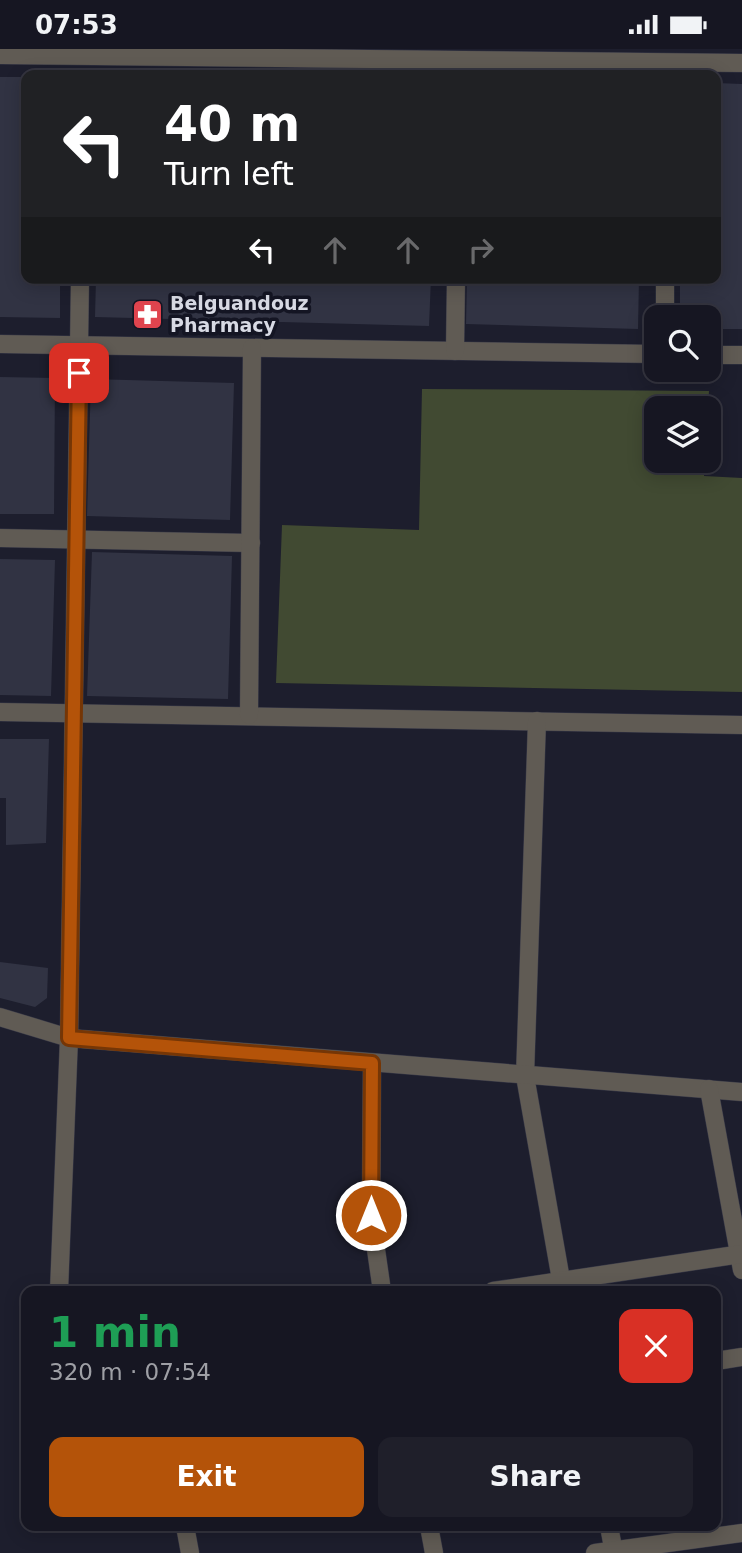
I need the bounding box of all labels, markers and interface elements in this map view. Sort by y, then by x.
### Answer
text: 07:53 [35,10,118,40]
text: 40 m [164,96,300,153]
icon: left [49,98,140,189]
text: Turn left [164,155,294,193]
icon: left [243,231,281,269]
icon: ahead [316,231,354,269]
icon: ahead [389,231,427,269]
icon: right [462,231,500,269]
place label: Belguandouz Pharmacy [170,292,309,336]
pharmacy icon: Belguandouz Pharmacy [130,297,164,331]
map controls [644,305,721,473]
button: search [644,305,721,382]
pin [49,343,109,403]
icon: arrive [60,354,98,392]
button: layers [644,396,721,473]
position arrow [334,1178,408,1252]
text: 1 min [49,1308,181,1357]
button: close [619,1309,693,1383]
text: 320 m · 07:54 [49,1359,211,1385]
button: Exit [49,1437,364,1517]
button: Share [378,1437,693,1517]

